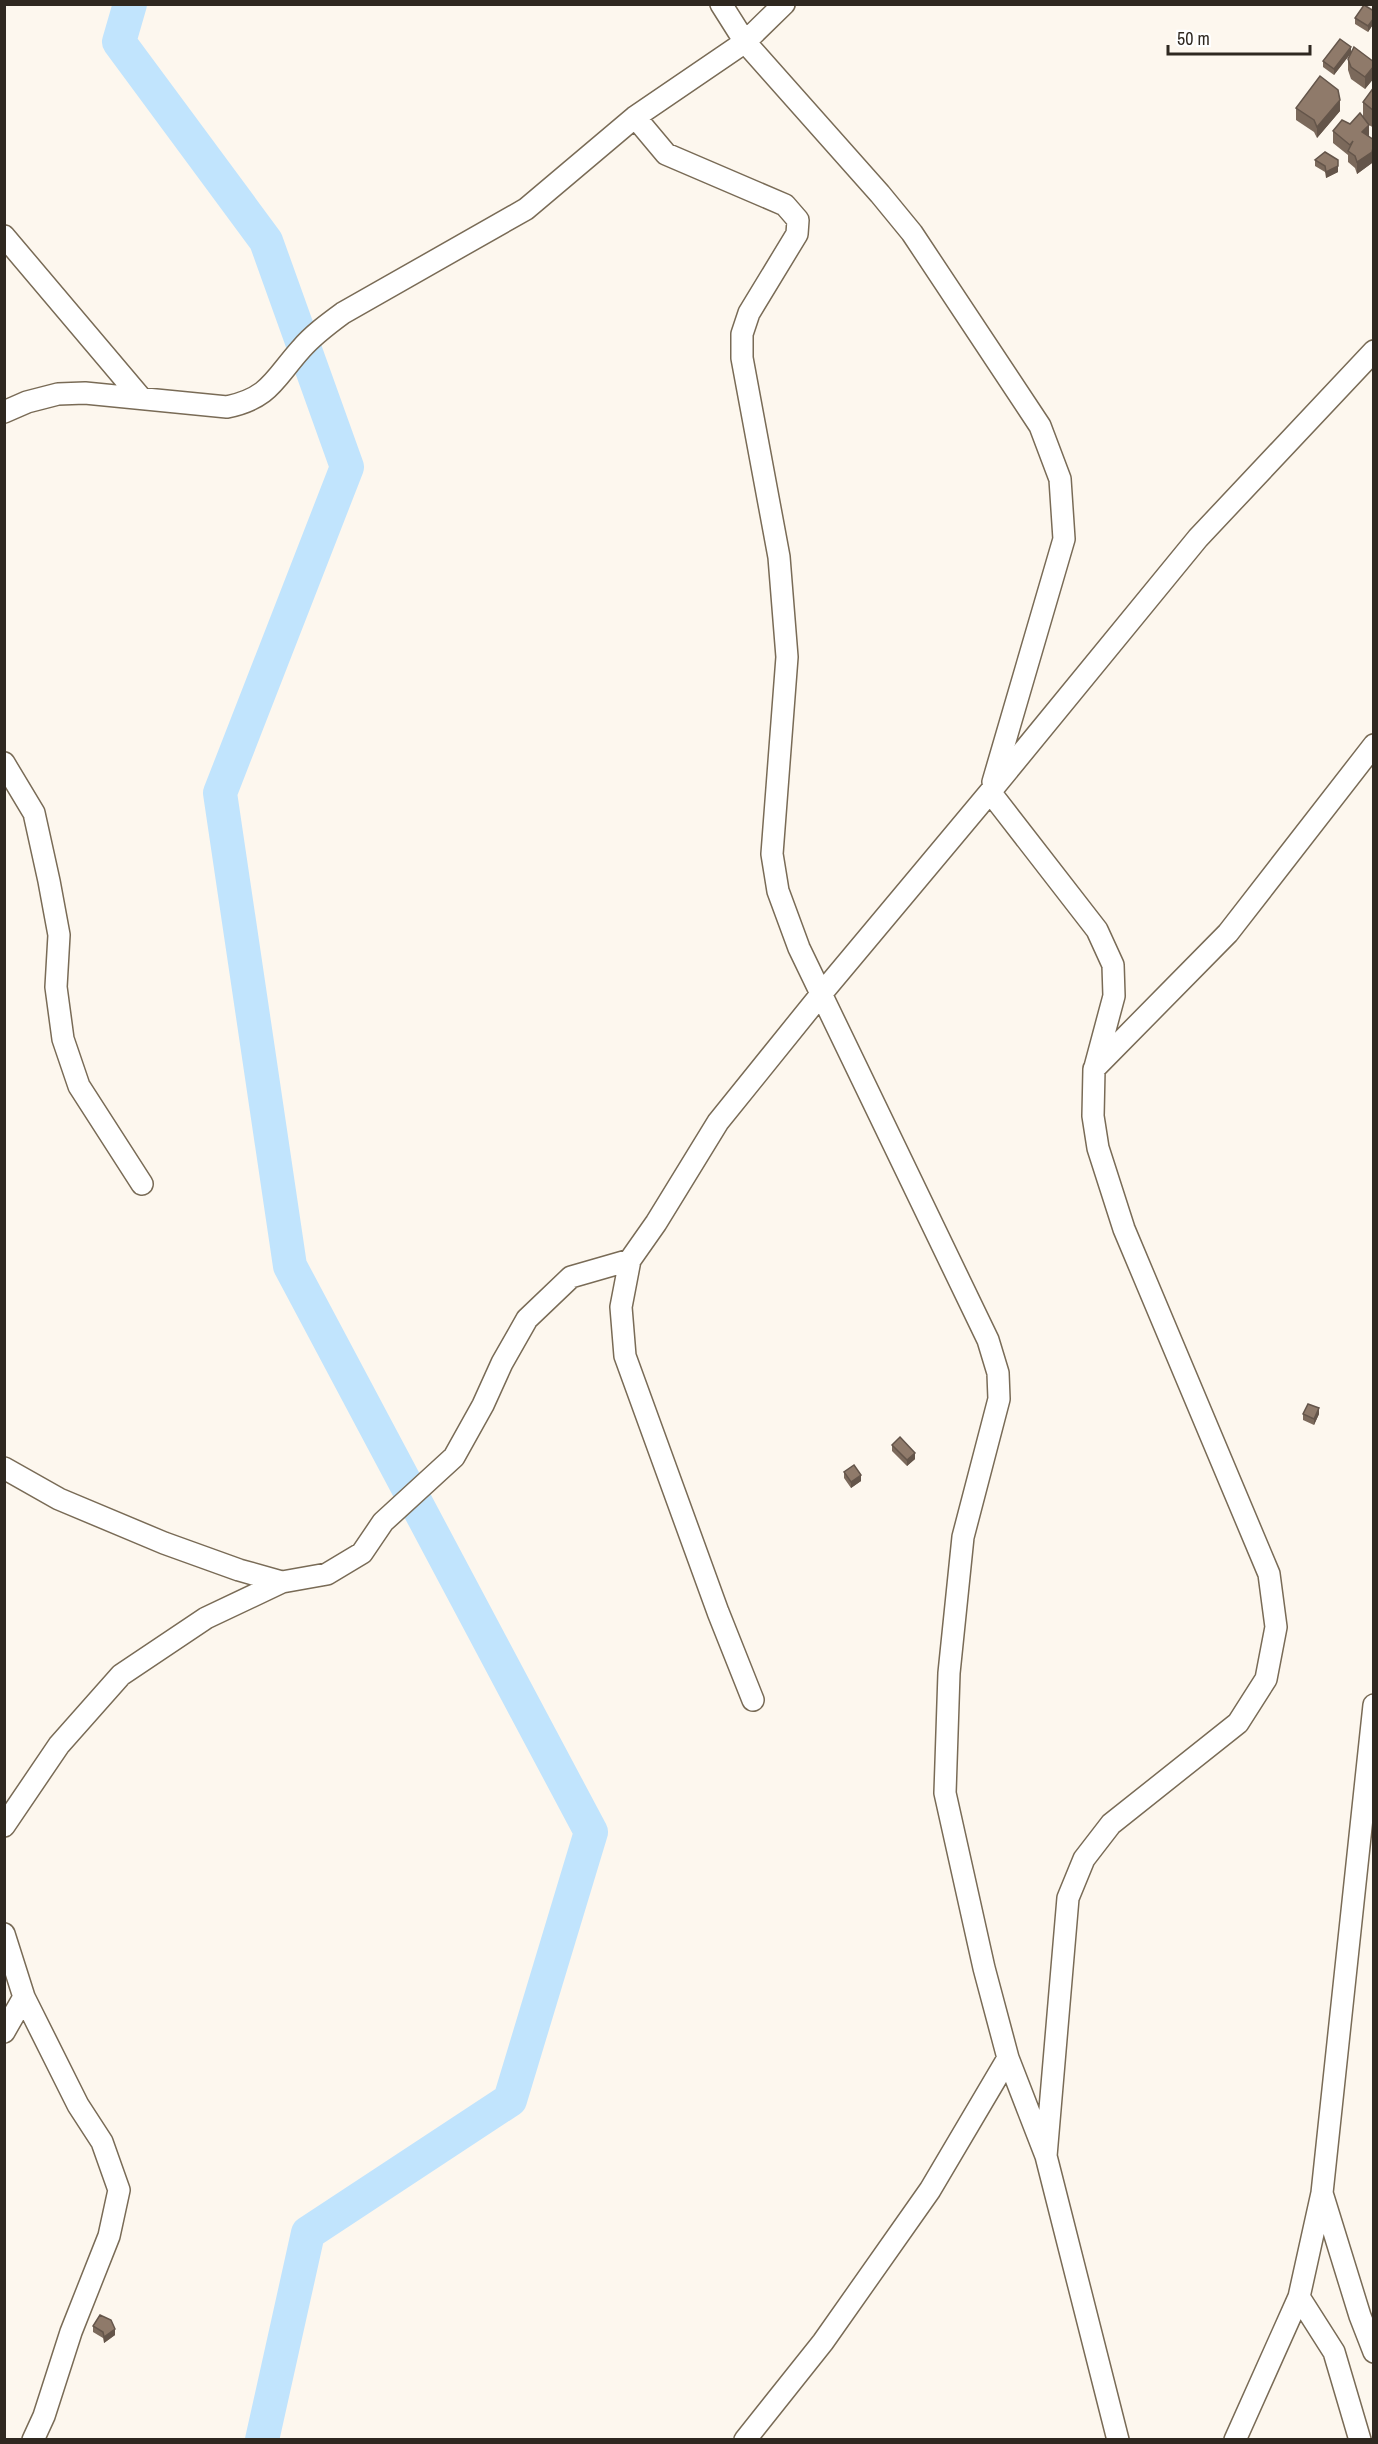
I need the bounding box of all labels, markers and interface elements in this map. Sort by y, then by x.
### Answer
scale bar [1168,18,1310,56]
text: 50 m [1177,26,1210,51]

